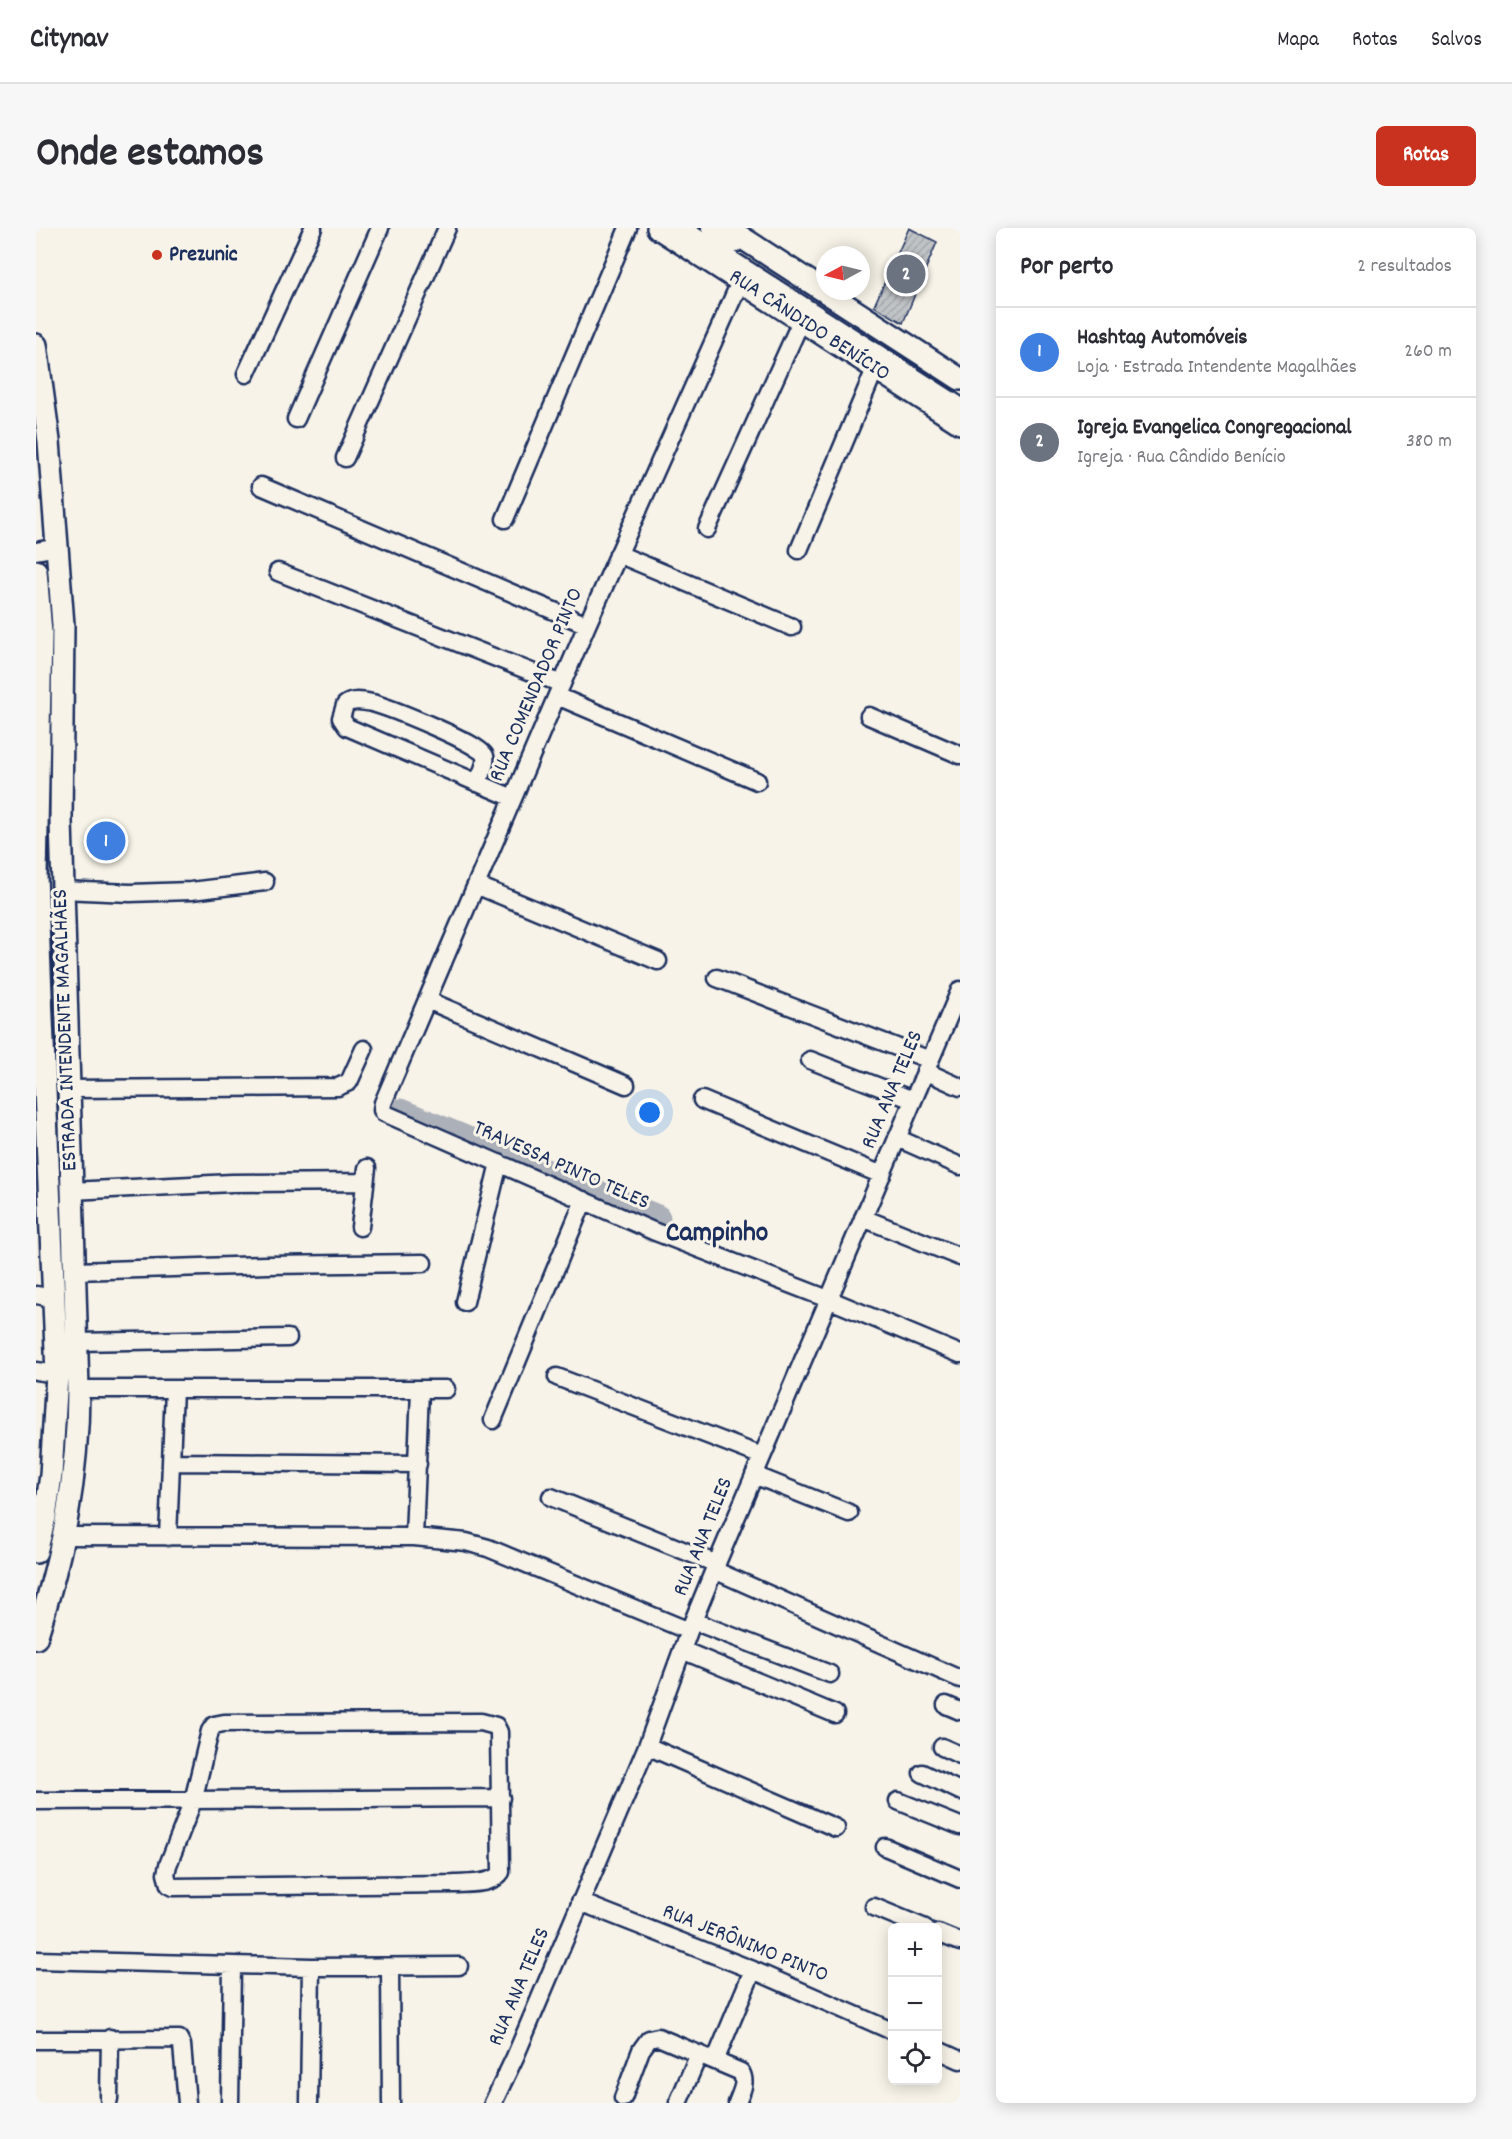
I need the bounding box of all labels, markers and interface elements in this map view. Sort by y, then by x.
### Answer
text: Citynav [30,21,108,61]
text: Mapa [1277,26,1319,56]
text: Rotas [1352,26,1398,56]
text: Salvos [1431,26,1482,56]
text: Onde estamos [36,126,264,186]
button: Rotas [1376,126,1476,186]
place label: Prezunic [169,240,238,271]
north arrow [816,246,870,300]
marker: Prezunic [150,248,164,262]
text: Por perto [1020,249,1113,286]
pin: 2 [886,252,926,296]
text: 2 resultados [1357,253,1452,281]
street label: RUA CÂNDIDO BENÍCIO [722,262,896,390]
text: Hashtag Automóveis [1077,323,1247,354]
text: 1 [1037,338,1042,366]
text: 260 m [1404,338,1452,366]
text: Loja · Estrada Intendente Magalhães [1077,354,1357,382]
text: Igreja Evangelica Congregacional [1077,413,1351,444]
text: 2 [1035,428,1044,456]
text: 380 m [1406,428,1452,456]
text: Igreja · Rua Cândido Benício [1077,444,1286,472]
street label: RUA COMENDADOR PINTO [482,583,592,787]
pin: 1 [86,818,126,864]
street label: ESTRADA INTENDENTE MAGALHÃES [46,888,86,1172]
street label: RUA ANA TELES [854,1026,932,1154]
your location [635,1098,664,1127]
street label: TRAVESSA PINTO TELES [468,1113,654,1219]
district label: Campinho [666,1215,768,1255]
street label: RUA ANA TELES [666,1473,742,1601]
street label: RUA JERÔNIMO PINTO [657,1897,833,1991]
street label: RUA ANA TELES [481,1923,559,2051]
map controls [888,1923,942,2085]
button: + [888,1923,942,1977]
button: − [888,1977,942,2031]
button: locate [888,2031,942,2085]

